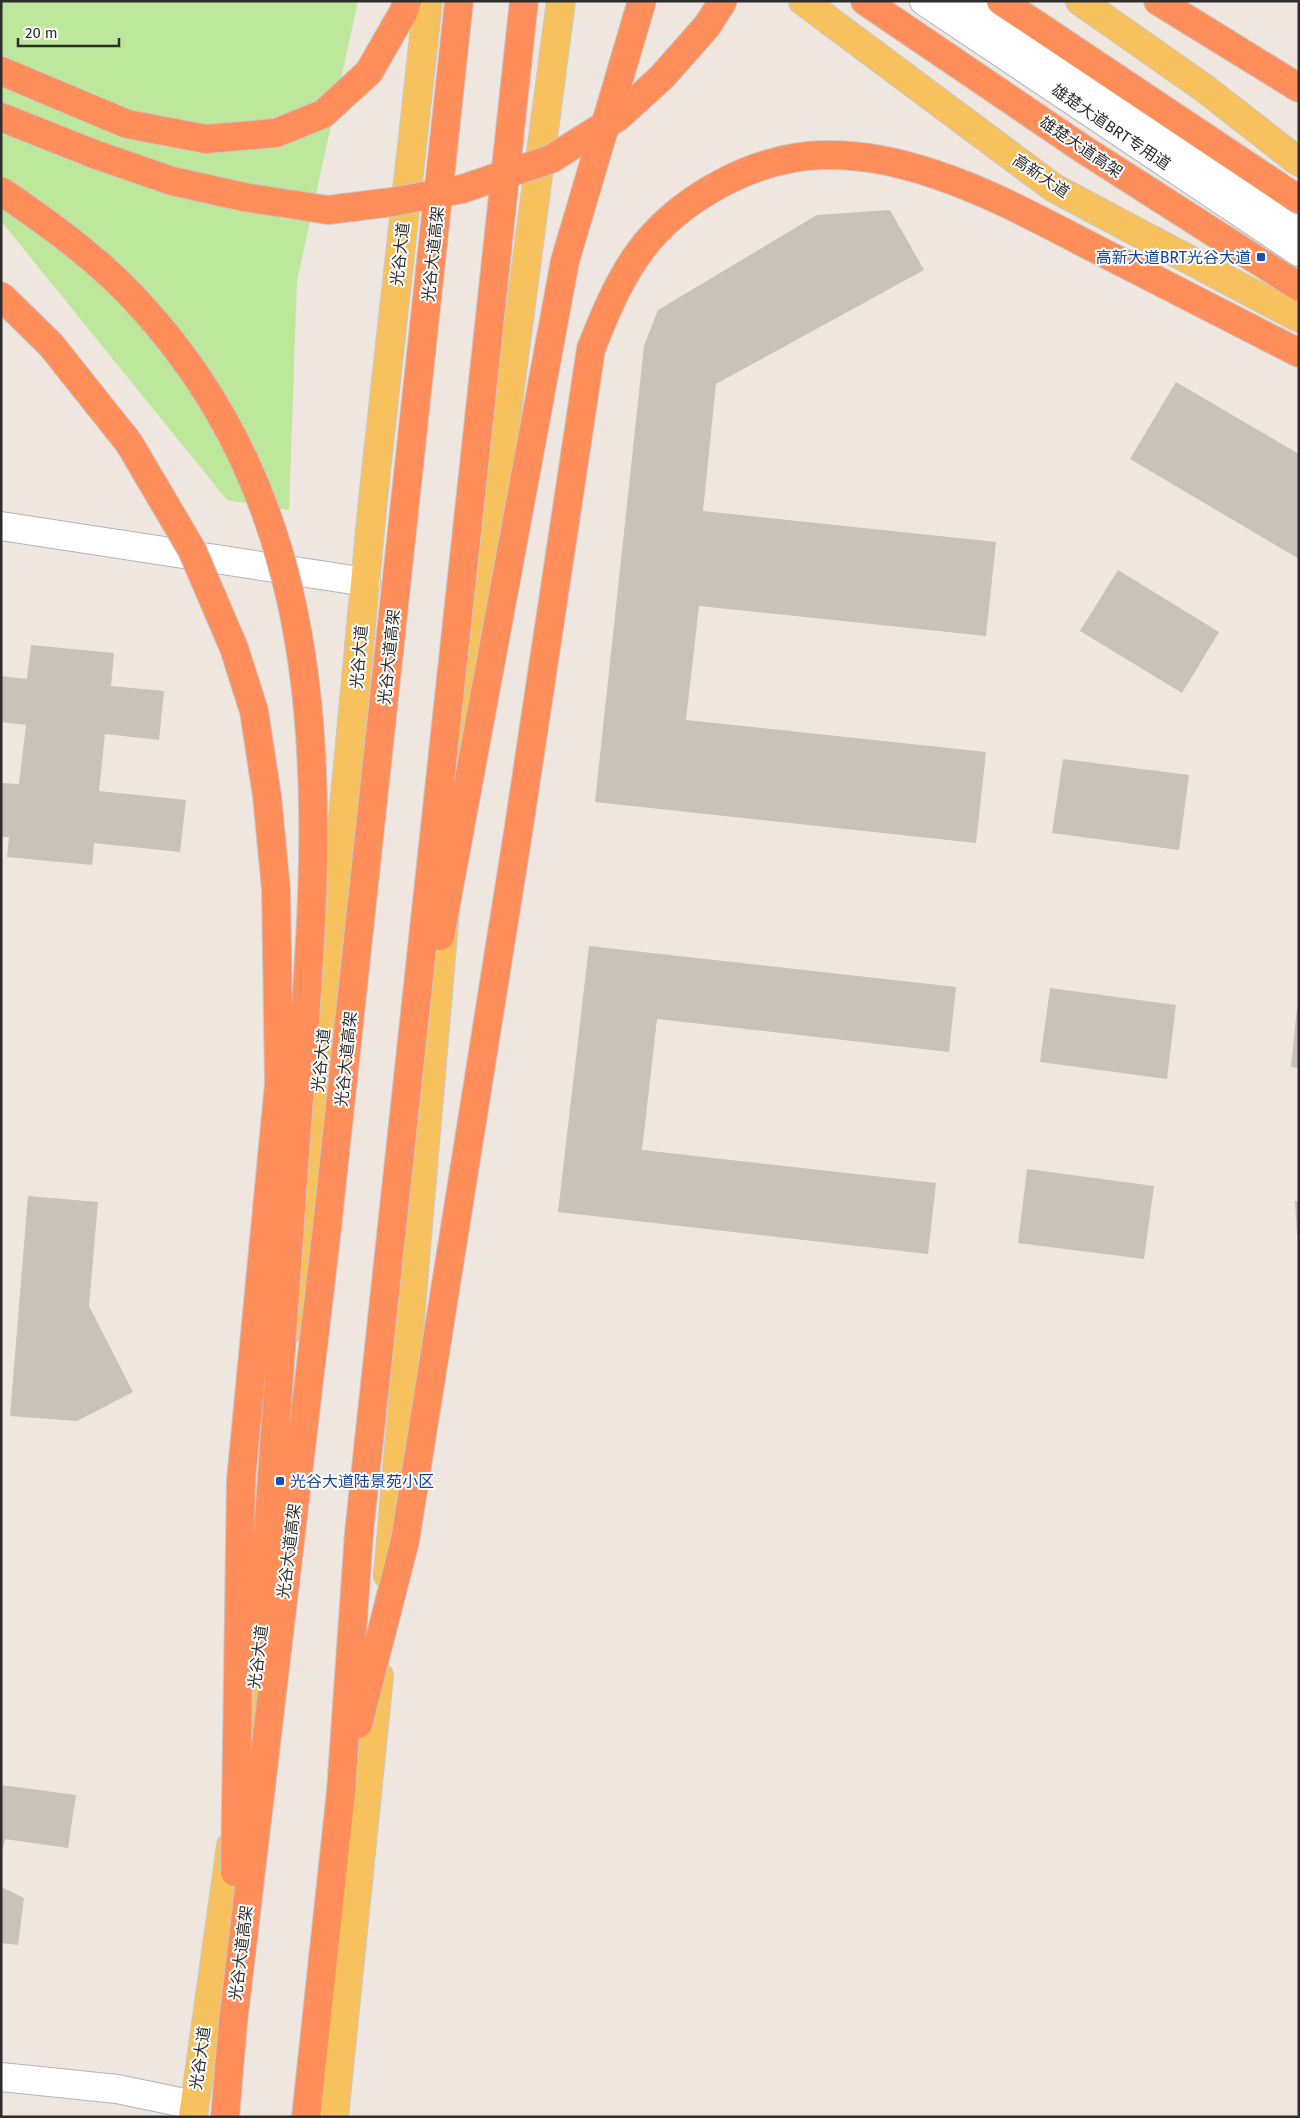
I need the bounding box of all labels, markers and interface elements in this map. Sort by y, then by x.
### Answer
scale bar [18,15,119,47]
text: 20 m [25,24,58,42]
street label: 雄楚大道BRT专用道 [1048,80,1174,174]
street label: 雄楚大道高架 [1036,112,1126,182]
street label: 高新大道 [1009,150,1073,202]
street label: 光谷大道高架 [419,205,447,303]
street label: 光谷大道 [387,221,413,287]
place label: 高新大道BRT光谷大道 [1096,248,1251,267]
marker: 高新大道BRT光谷大道 [1255,251,1267,263]
street label: 光谷大道高架 [375,608,403,706]
street label: 光谷大道 [347,624,371,690]
street label: 光谷大道高架 [332,1010,360,1108]
street label: 光谷大道 [308,1027,334,1093]
place label: 光谷大道陆景苑小区 [290,1472,434,1491]
marker: 光谷大道陆景苑小区 [274,1475,286,1487]
street label: 光谷大道高架 [274,1502,304,1600]
street label: 光谷大道 [245,1624,271,1690]
street label: 光谷大道高架 [226,1904,256,2002]
street label: 光谷大道 [186,2025,214,2091]

